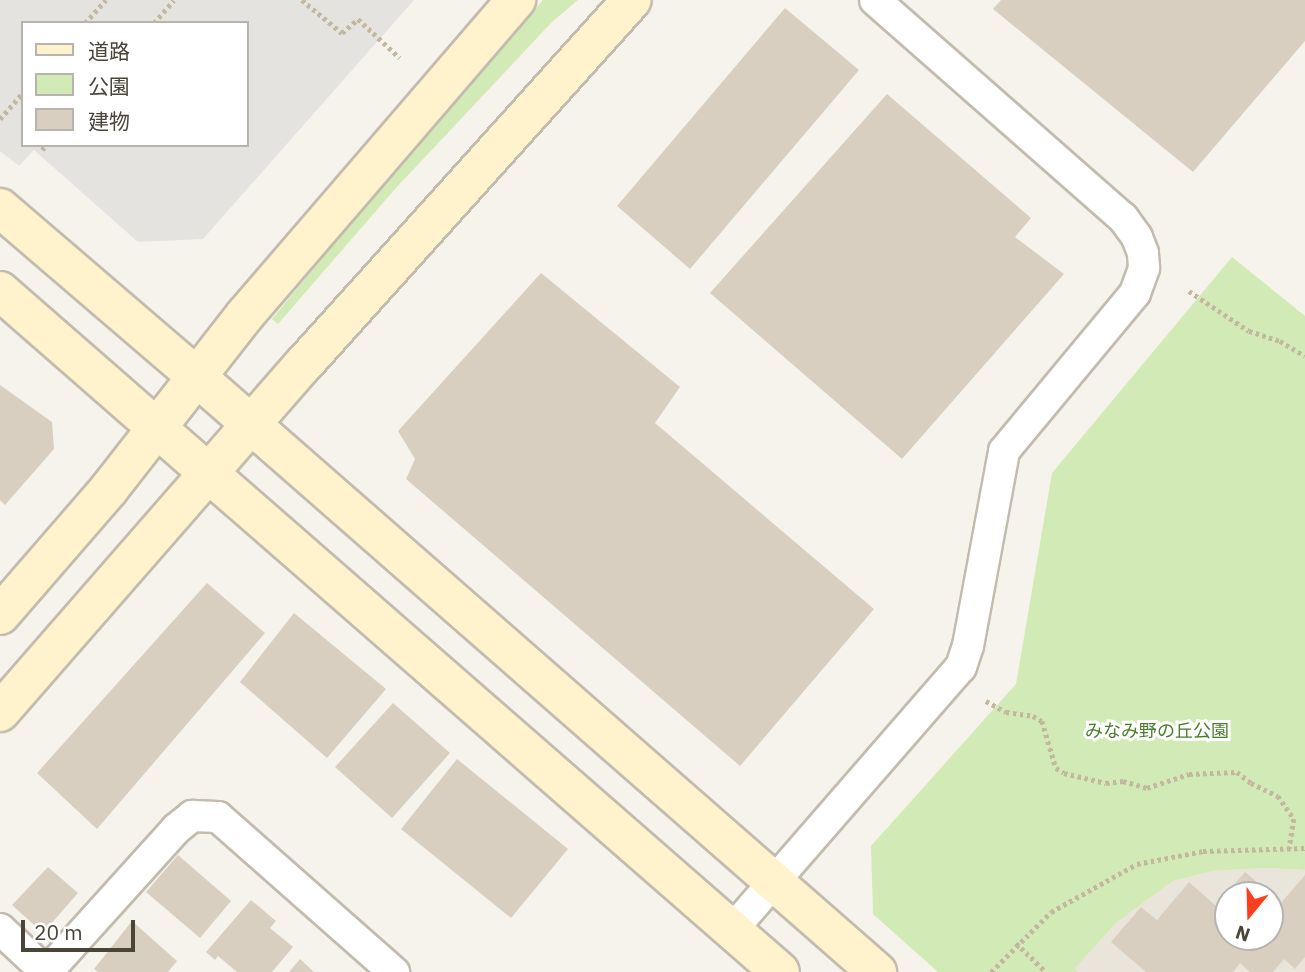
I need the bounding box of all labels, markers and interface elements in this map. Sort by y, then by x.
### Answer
legend [21,21,248,147]
text: 道路 [88,37,130,65]
text: 公園 [88,72,130,100]
text: 建物 [88,107,130,135]
park label: みなみ野の丘公園 [1085,720,1229,742]
north arrow [1214,881,1284,951]
scale bar [24,906,138,950]
text: 20 m [34,918,83,946]
text: N [1232,920,1253,948]

